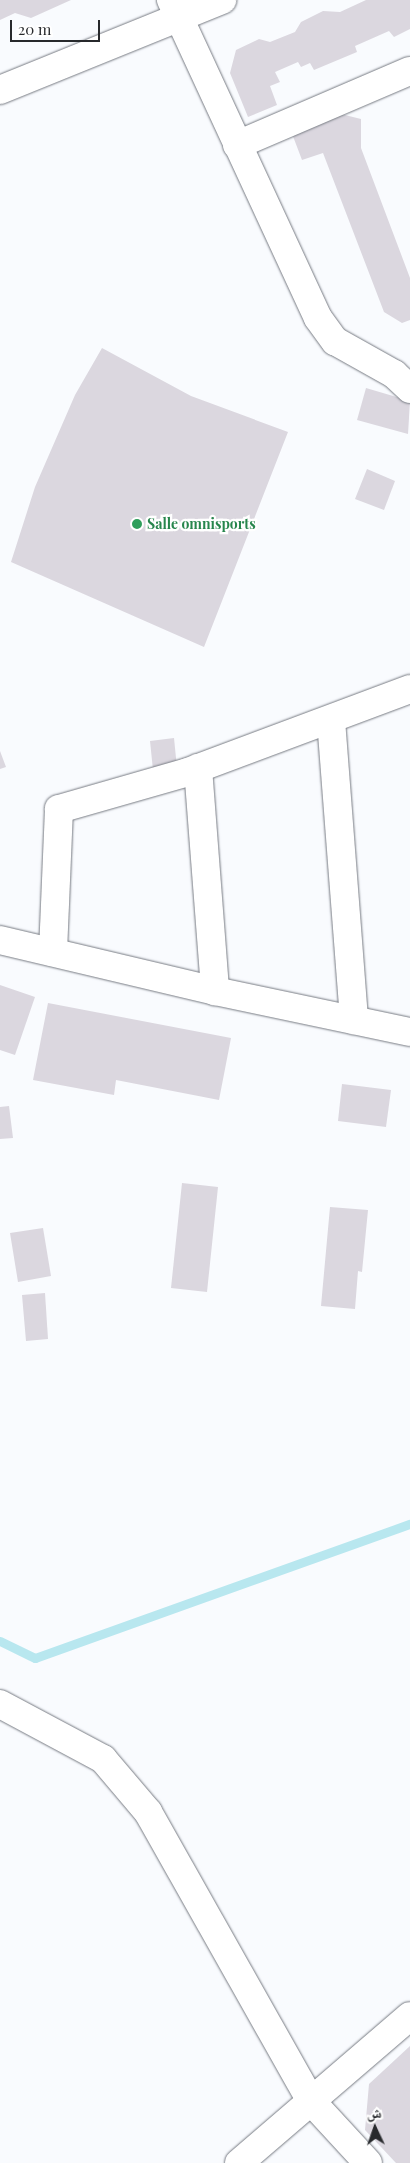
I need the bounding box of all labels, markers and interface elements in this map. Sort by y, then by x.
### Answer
scale bar [12,10,102,42]
text: 20 m [18,19,51,39]
place label: Salle omnisports [147,516,256,532]
marker: Salle omnisports [131,518,143,530]
north arrow [350,2103,400,2153]
text: ش [366,2103,382,2122]

